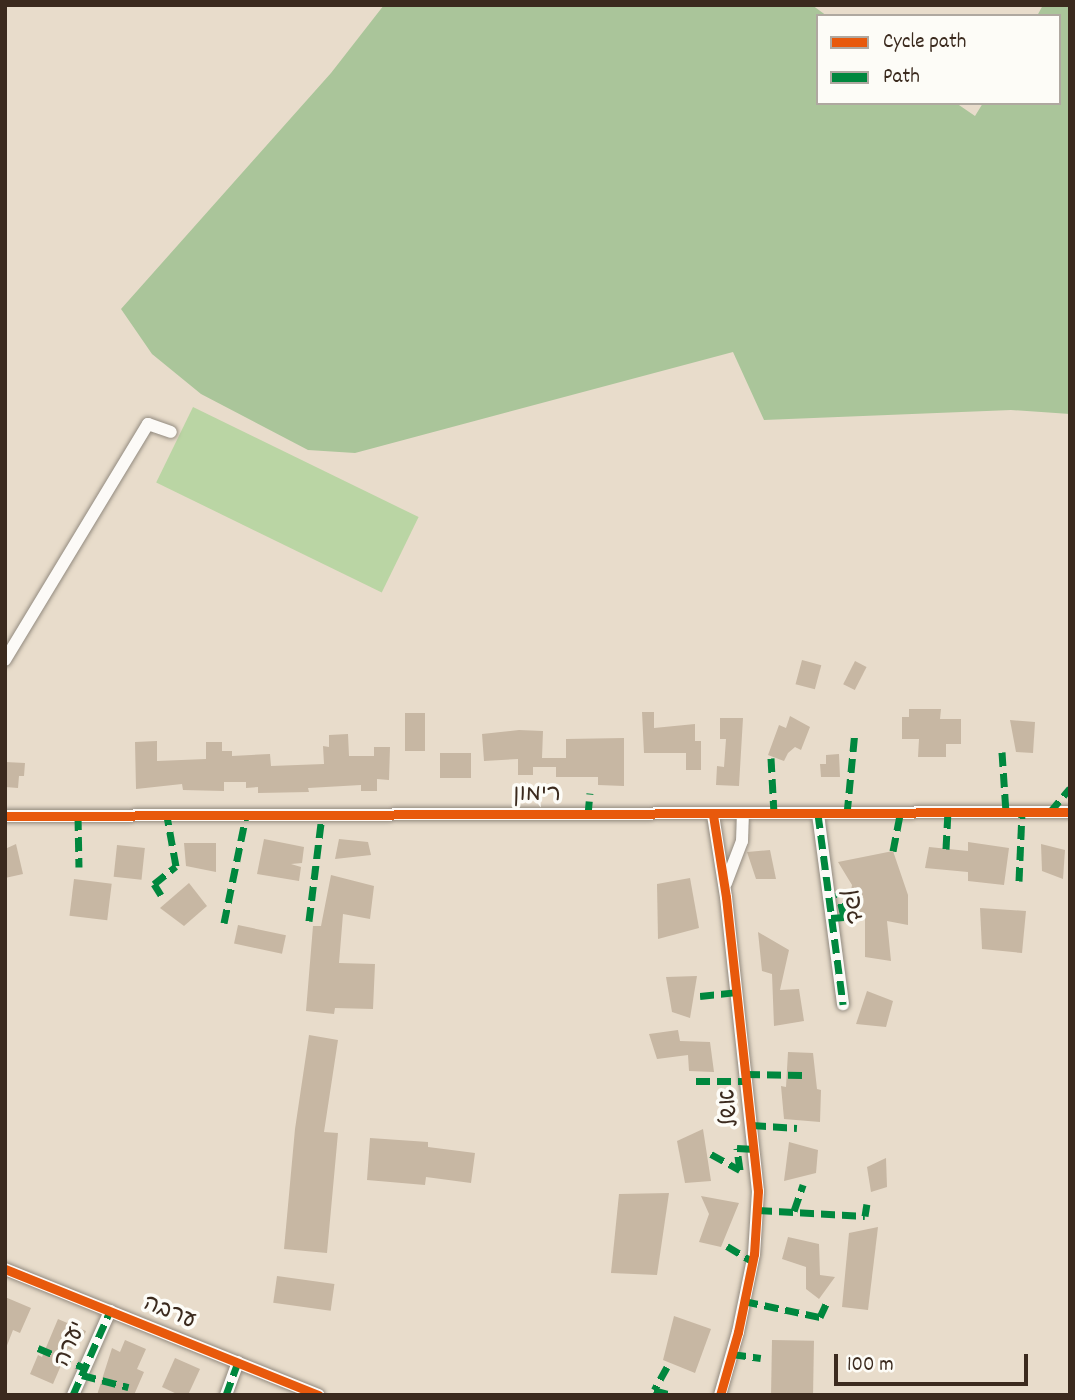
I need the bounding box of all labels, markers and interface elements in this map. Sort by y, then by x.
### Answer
legend [816,14,1061,105]
text: Cycle path [883,28,966,58]
text: Path [883,63,920,93]
street label: רימון [513,782,561,810]
street label: גפן [835,888,867,926]
street label: אשל [715,1088,747,1128]
street label: ערבה [139,1291,199,1337]
street label: יערה [50,1318,94,1372]
scale bar [837,1340,1031,1384]
text: 100 m [847,1351,894,1381]

